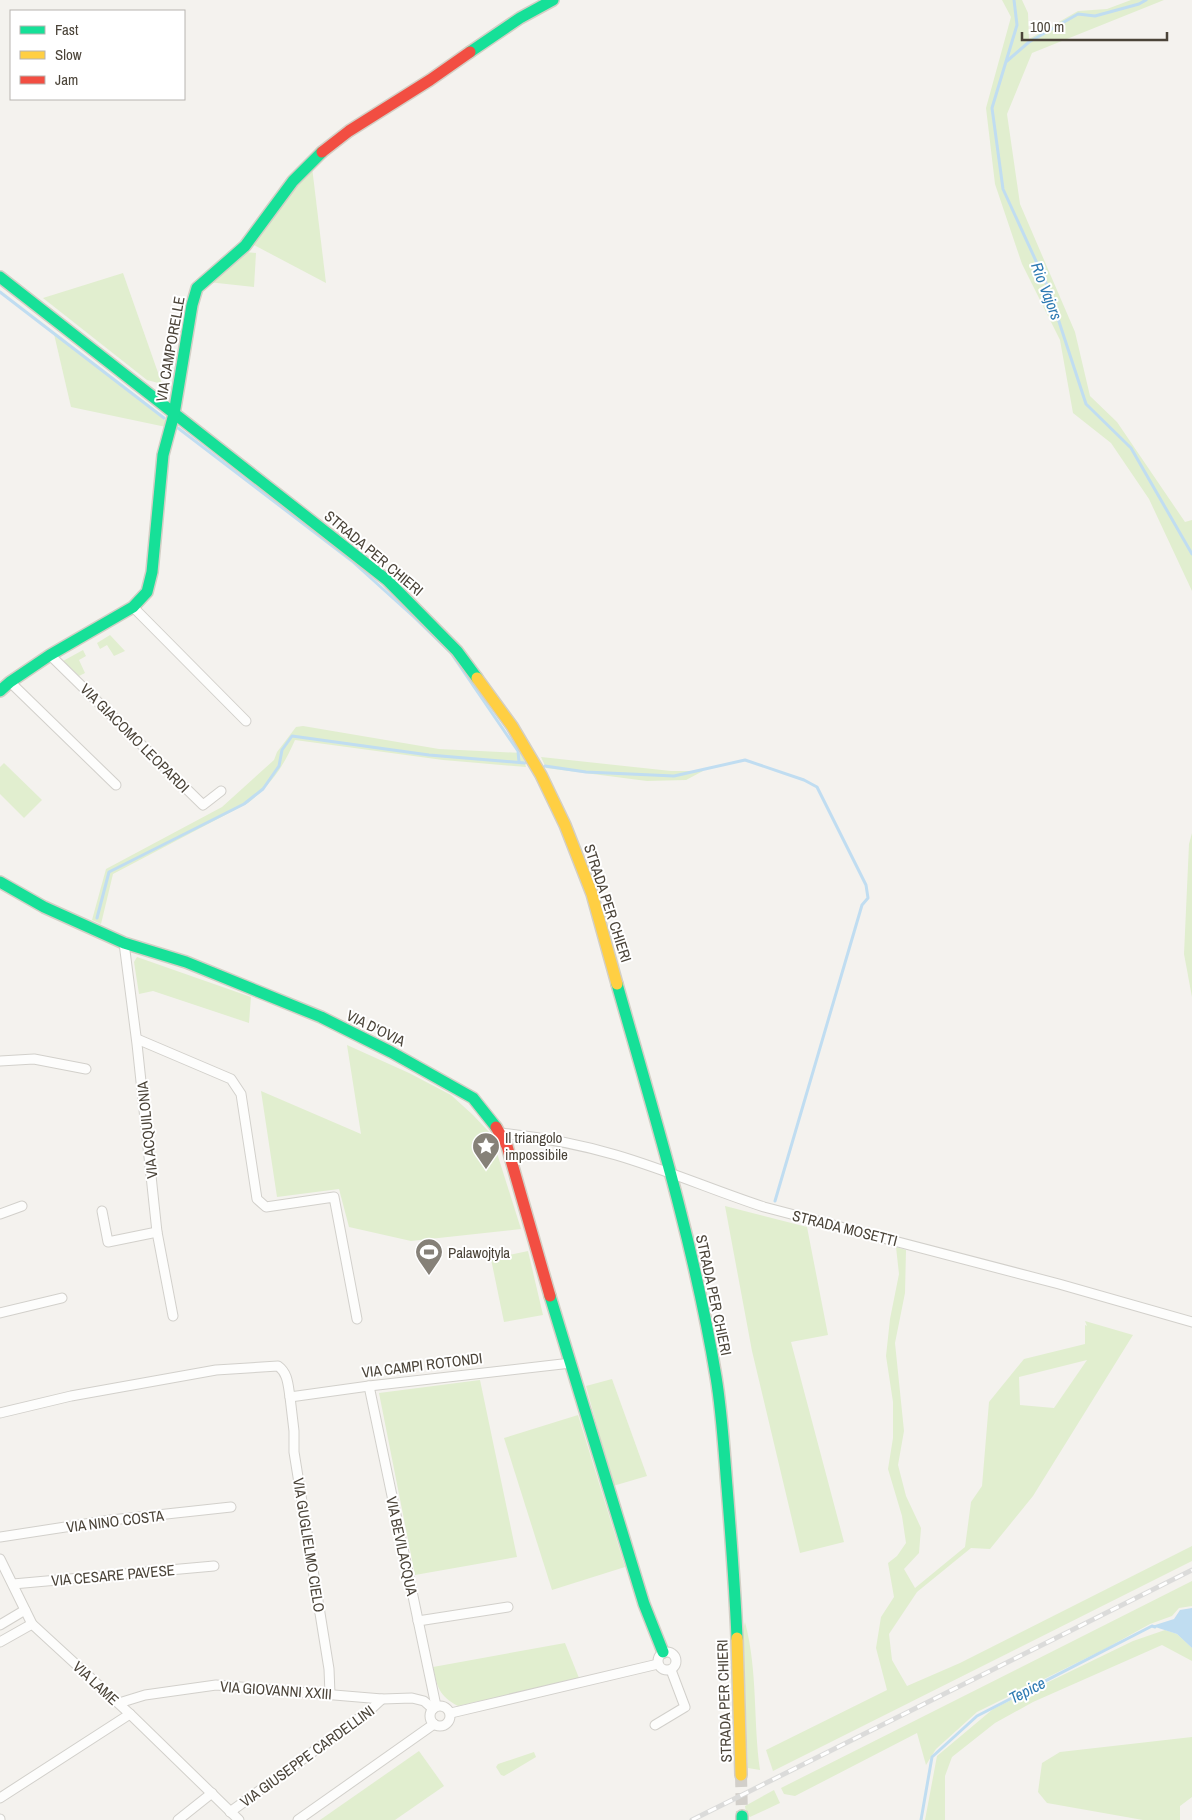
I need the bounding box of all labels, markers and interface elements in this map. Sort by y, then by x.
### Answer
legend [10,10,185,100]
scale bar [1022,10,1167,42]
text: 100 m [1030,16,1064,37]
text: Fast [55,19,79,40]
text: Slow [55,44,82,65]
text: Jam [55,69,78,90]
water label: Rio Vajors [1026,259,1068,323]
street label: VIA CAMPORELLE [150,295,190,403]
street label: STRADA PER CHIERI [320,505,428,601]
street label: VIA GIACOMO LEOPARDI [76,679,194,797]
street label: STRADA PER CHIERI [579,841,637,965]
street label: VIA D'OVIA [343,1005,410,1052]
street label: VIA ACQUILONIA [131,1079,163,1180]
place label: Il triangolo impossibile [505,1127,568,1165]
place icon: Il triangolo impossibile [471,1131,501,1170]
street label: STRADA MOSETTI [790,1205,900,1251]
street label: STRADA PER CHIERI [691,1233,737,1357]
sports icon: Palawojtyla [414,1237,444,1276]
place label: Palawojtyla [448,1242,510,1263]
street label: VIA CAMPI ROTONDI [360,1347,484,1383]
street label: VIA GUGLIELMO CIELO [288,1476,330,1614]
street label: VIA BEVILACQUA [381,1494,423,1598]
street label: VIA NINO COSTA [65,1504,166,1537]
street label: VIA CESARE PAVESE [50,1559,176,1591]
street label: STRADA PER CHIERI [711,1639,737,1763]
street label: VIA LAME [68,1656,124,1710]
water label: Tepice [1005,1671,1049,1709]
street label: VIA GIOVANNI XXIII [219,1676,333,1704]
street label: VIA GIUSEPPE CARDELLINI [236,1700,378,1812]

